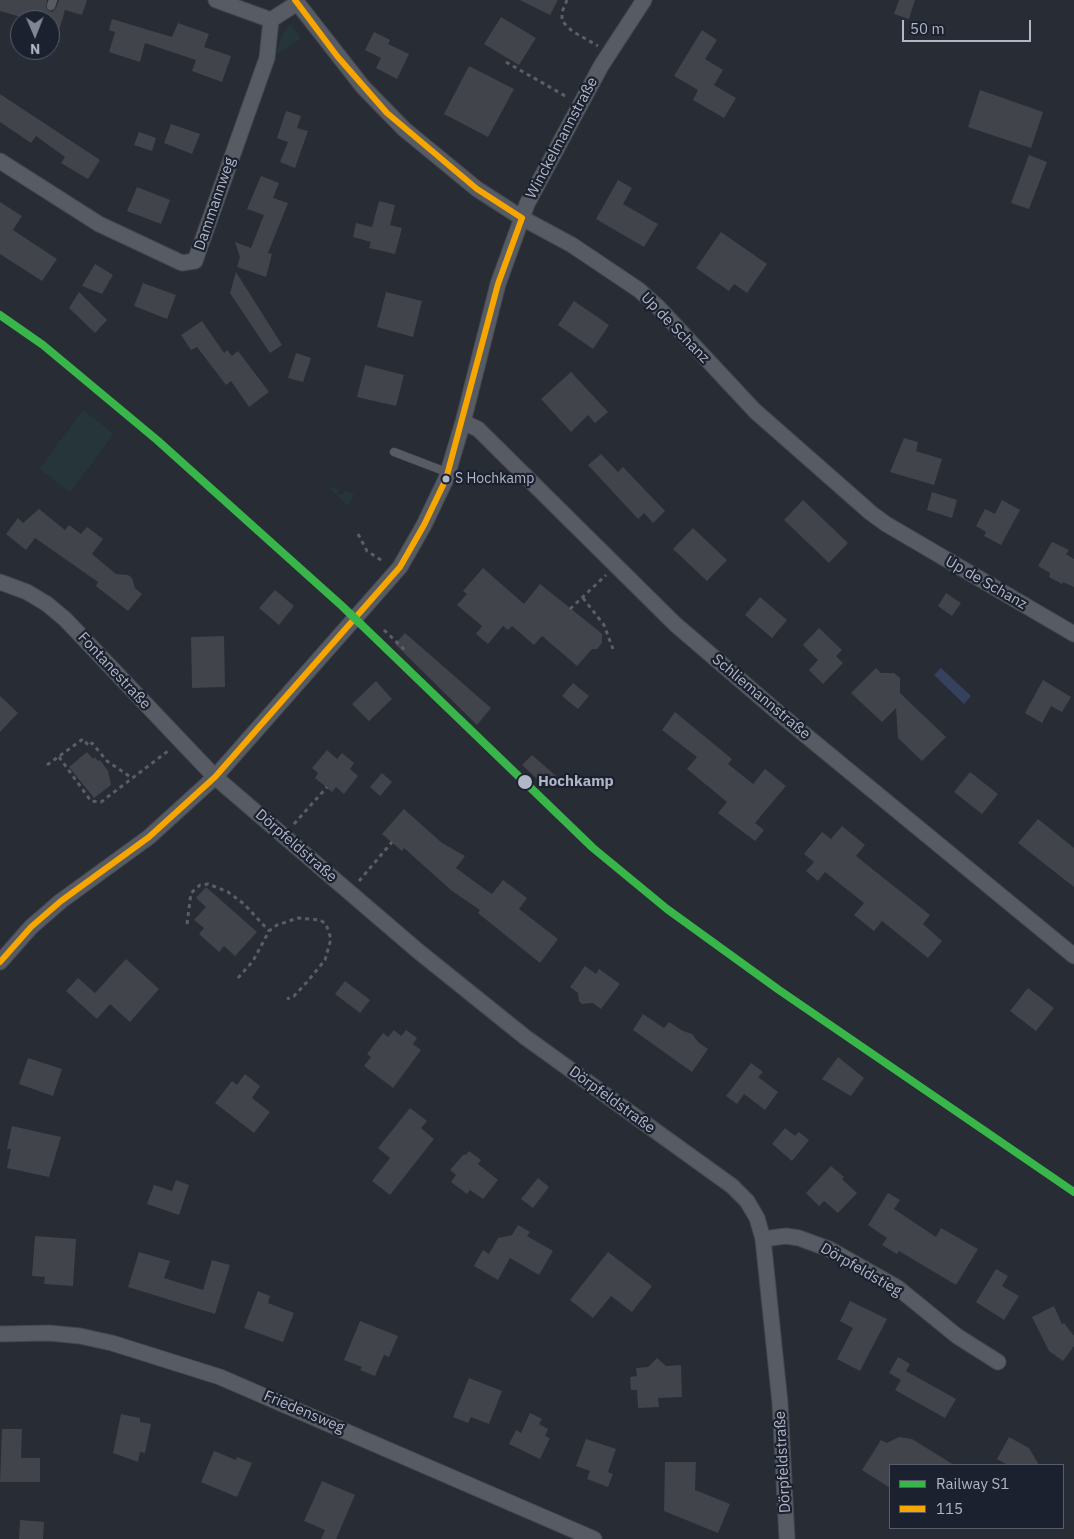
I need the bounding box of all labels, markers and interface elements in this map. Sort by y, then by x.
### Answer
north arrow [10,10,60,60]
scale bar [904,10,1033,42]
text: 50 m [910,19,945,38]
text: N [30,40,40,58]
street label: Winckelmannstraße [522,74,602,202]
street label: Dammannweg [191,155,239,253]
street label: Up de Schanz [637,289,713,367]
place label: S Hochkamp [455,471,534,487]
marker: S Hochkamp [441,474,451,484]
street label: Up de Schanz [942,552,1030,614]
street label: Fontanestraße [74,629,154,713]
street label: Schliemannstraße [708,651,814,743]
marker: Hochkamp [516,773,534,791]
place label: Hochkamp [538,773,614,791]
street label: Dörpfeldstraße [252,806,340,886]
street label: Dörpfeldstraße [565,1063,659,1137]
street label: Dörpfeldstieg [817,1240,905,1300]
street label: Friedensweg [261,1387,347,1437]
street label: Dörpfeldstraße [771,1411,795,1513]
legend [889,1464,1064,1529]
text: Railway S1 [936,1474,1009,1493]
text: 115 [936,1499,963,1518]

